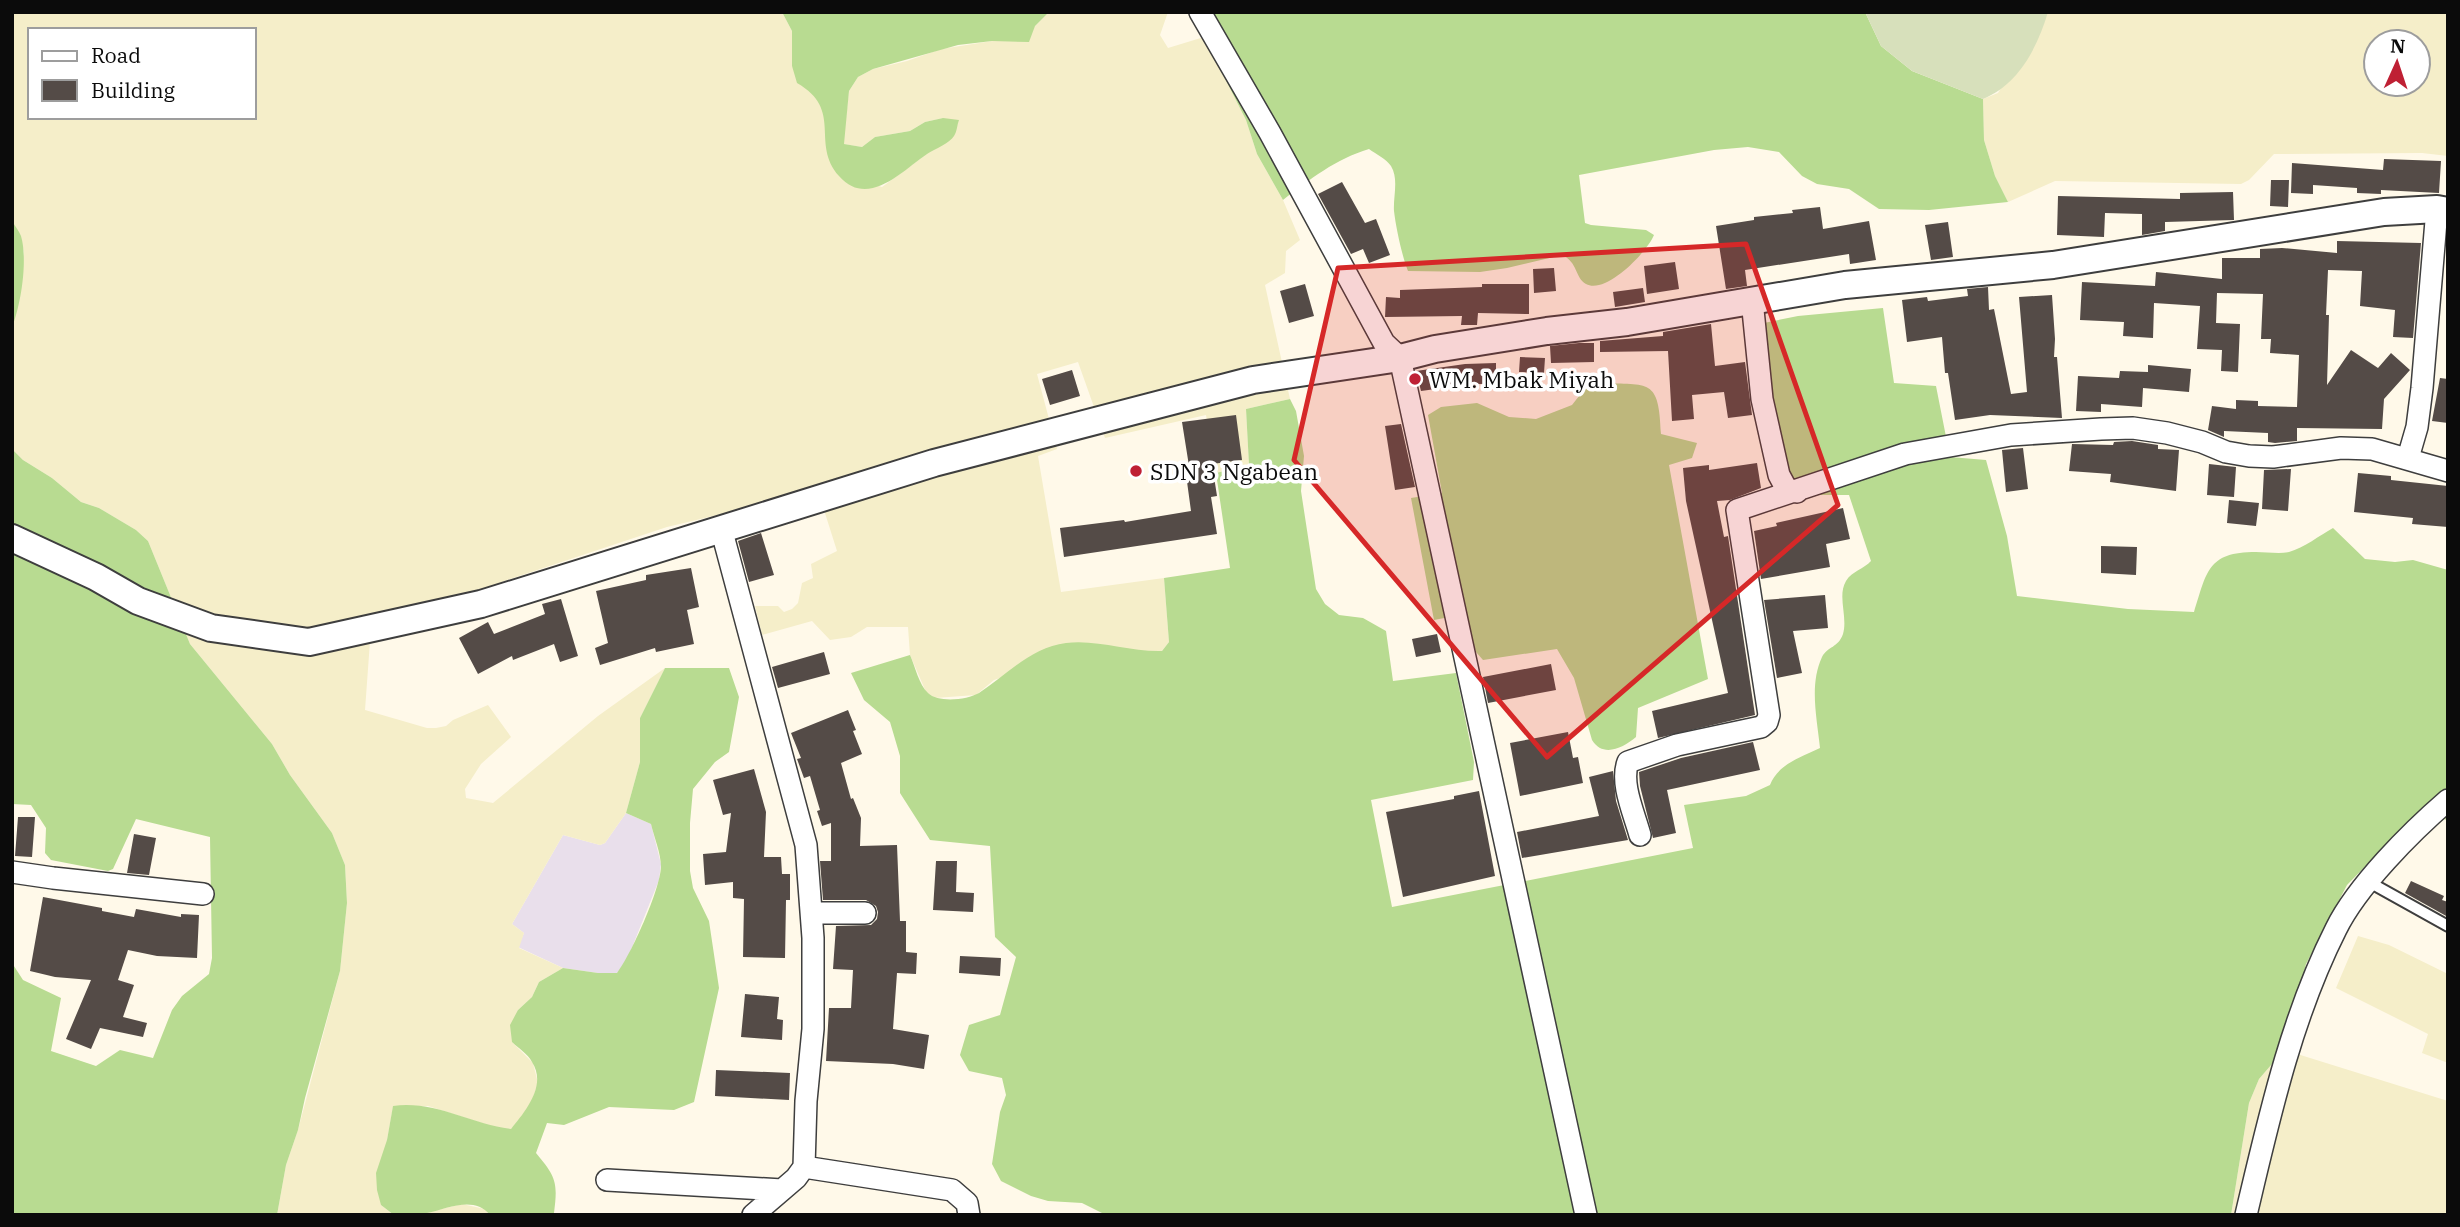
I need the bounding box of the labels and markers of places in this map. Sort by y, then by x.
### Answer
place label: WM. Mbak Miyah [1429,364,1614,394]
marker: WM. Mbak Miyah [1407,371,1423,387]
place label: SDN 3 Ngabean [1150,456,1318,486]
marker: SDN 3 Ngabean [1128,463,1144,479]

